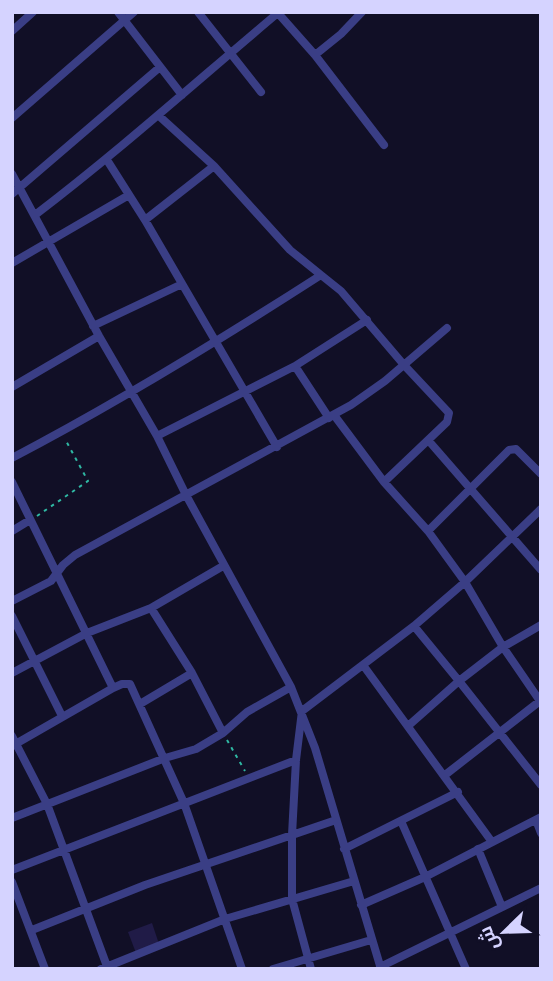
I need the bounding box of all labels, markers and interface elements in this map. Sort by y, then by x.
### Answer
north arrow [469,897,539,967]
text: ش [473,923,504,955]

